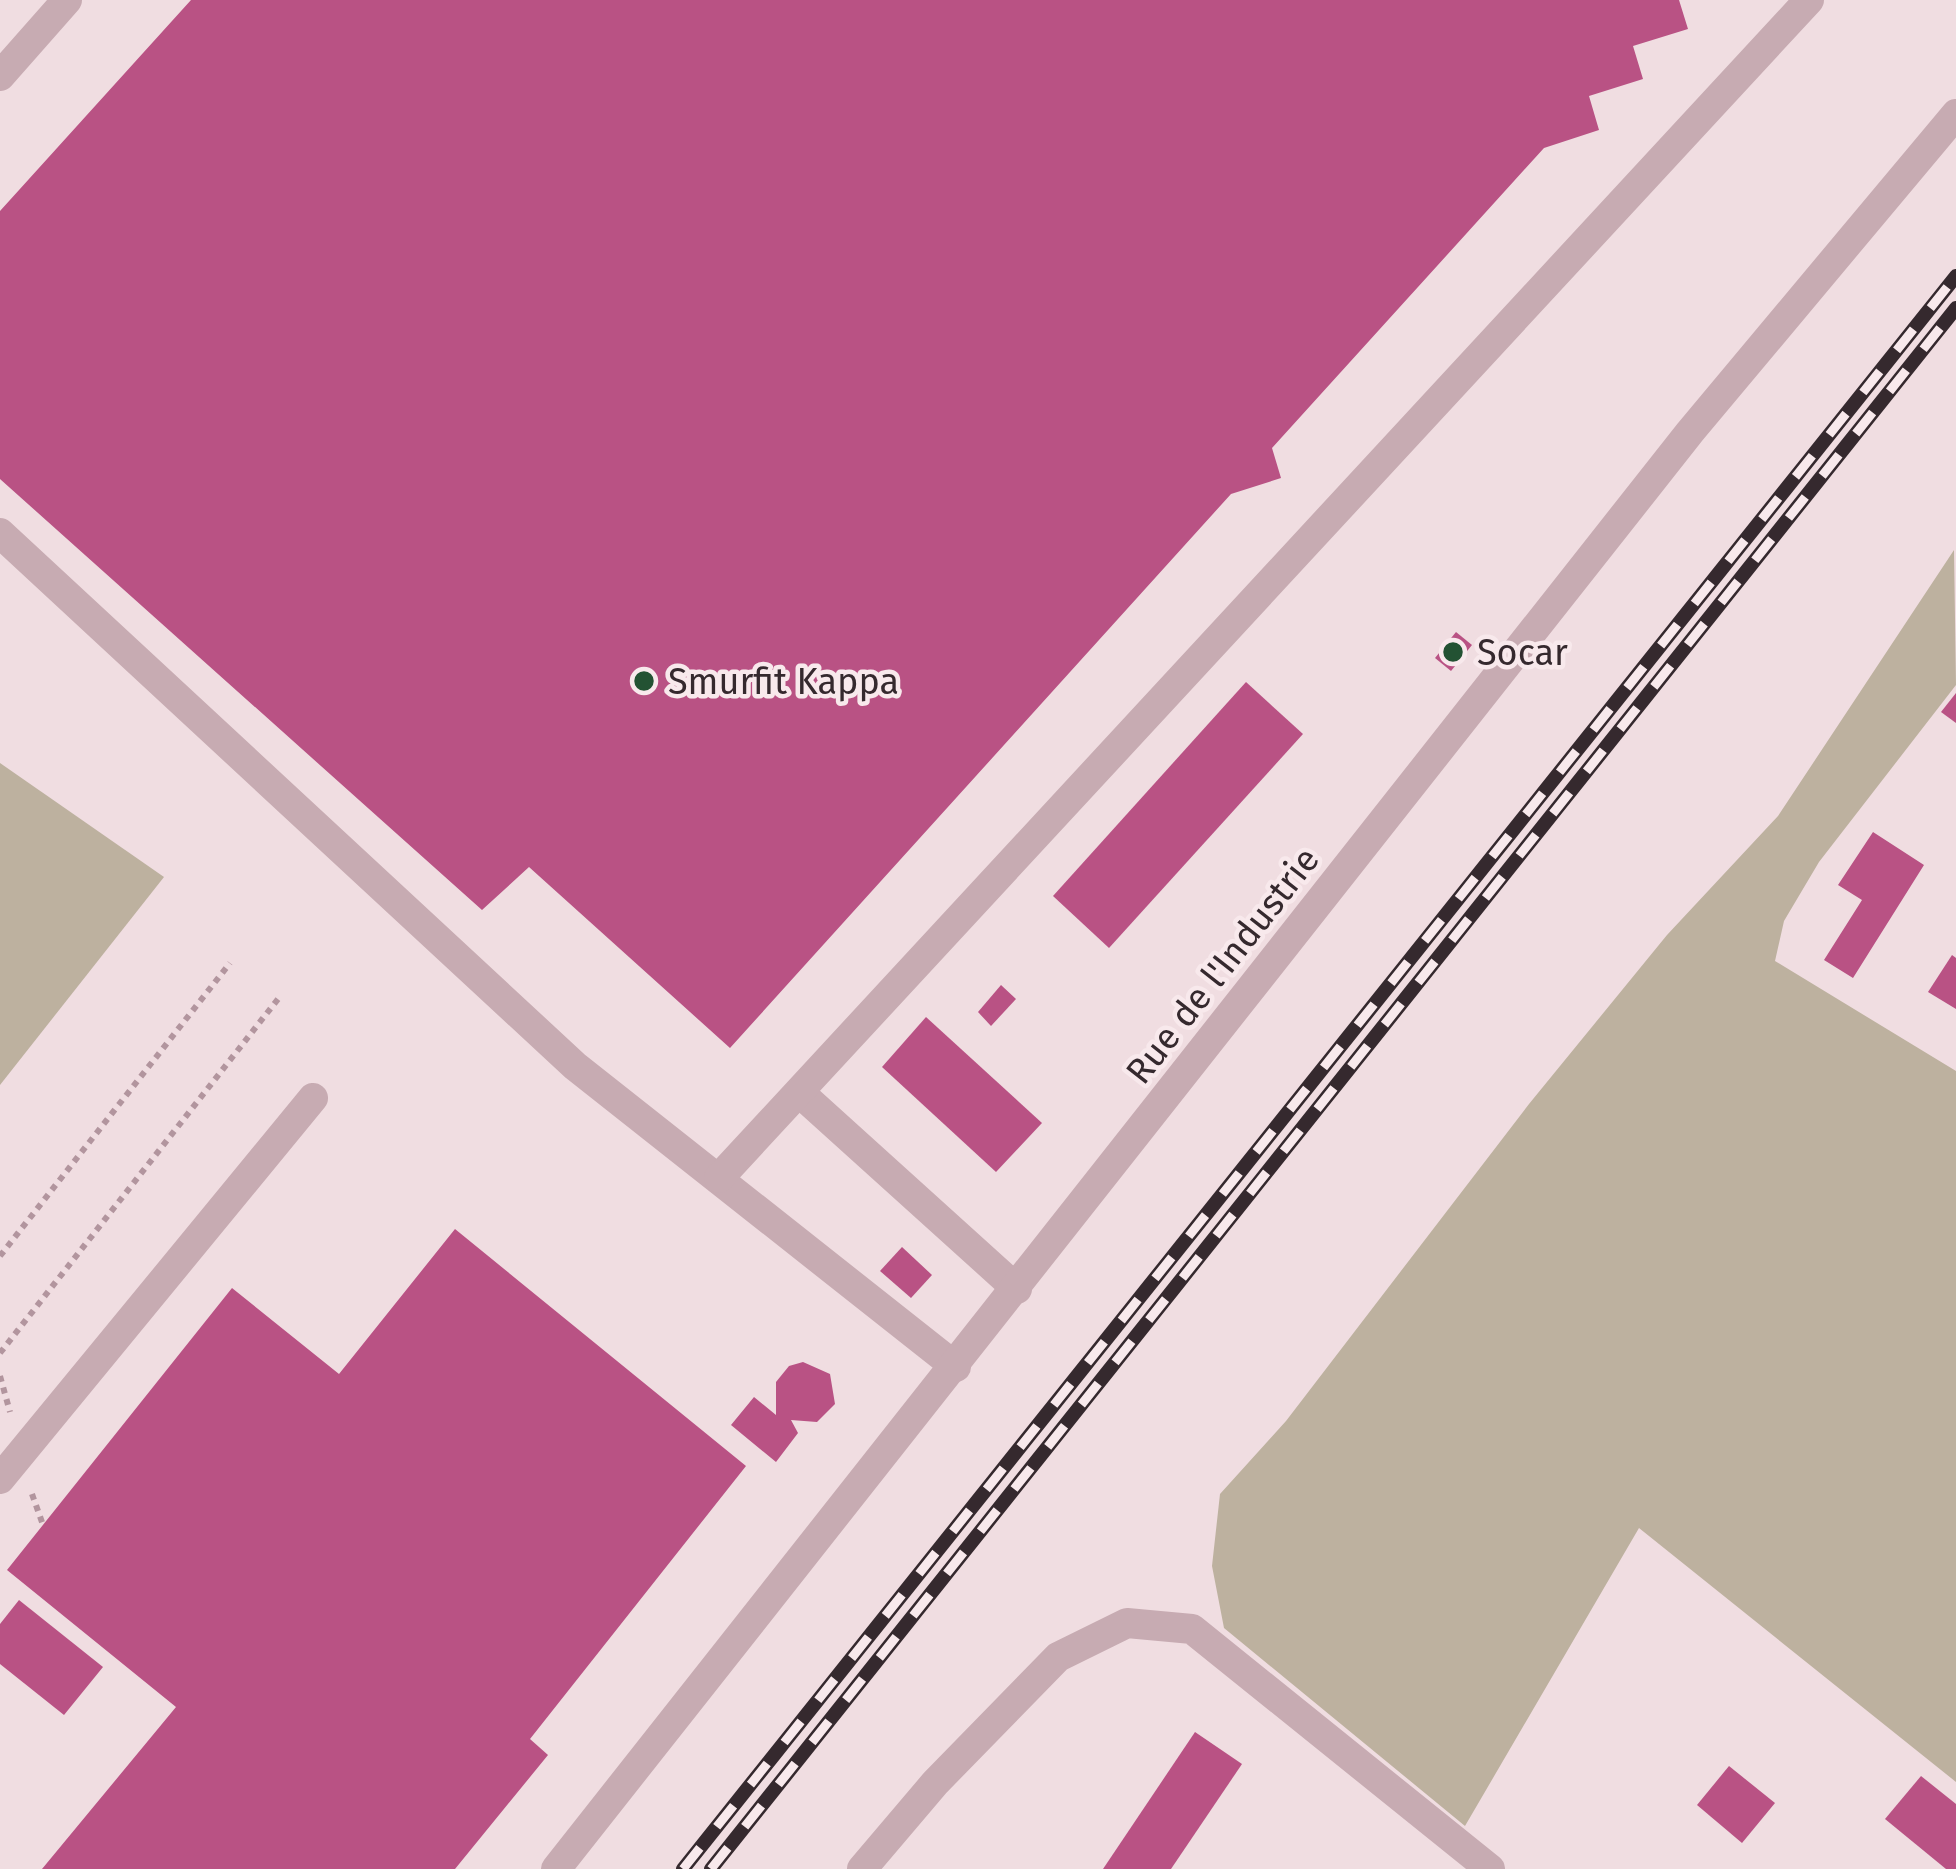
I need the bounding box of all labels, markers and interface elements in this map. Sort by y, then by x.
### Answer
place label: Socar [1477,631,1568,675]
marker: Socar [1440,639,1466,665]
place label: Smurfit Kappa [668,660,899,704]
marker: Smurfit Kappa [631,668,657,694]
street label: Rue de l'Industrie [1117,839,1329,1093]

